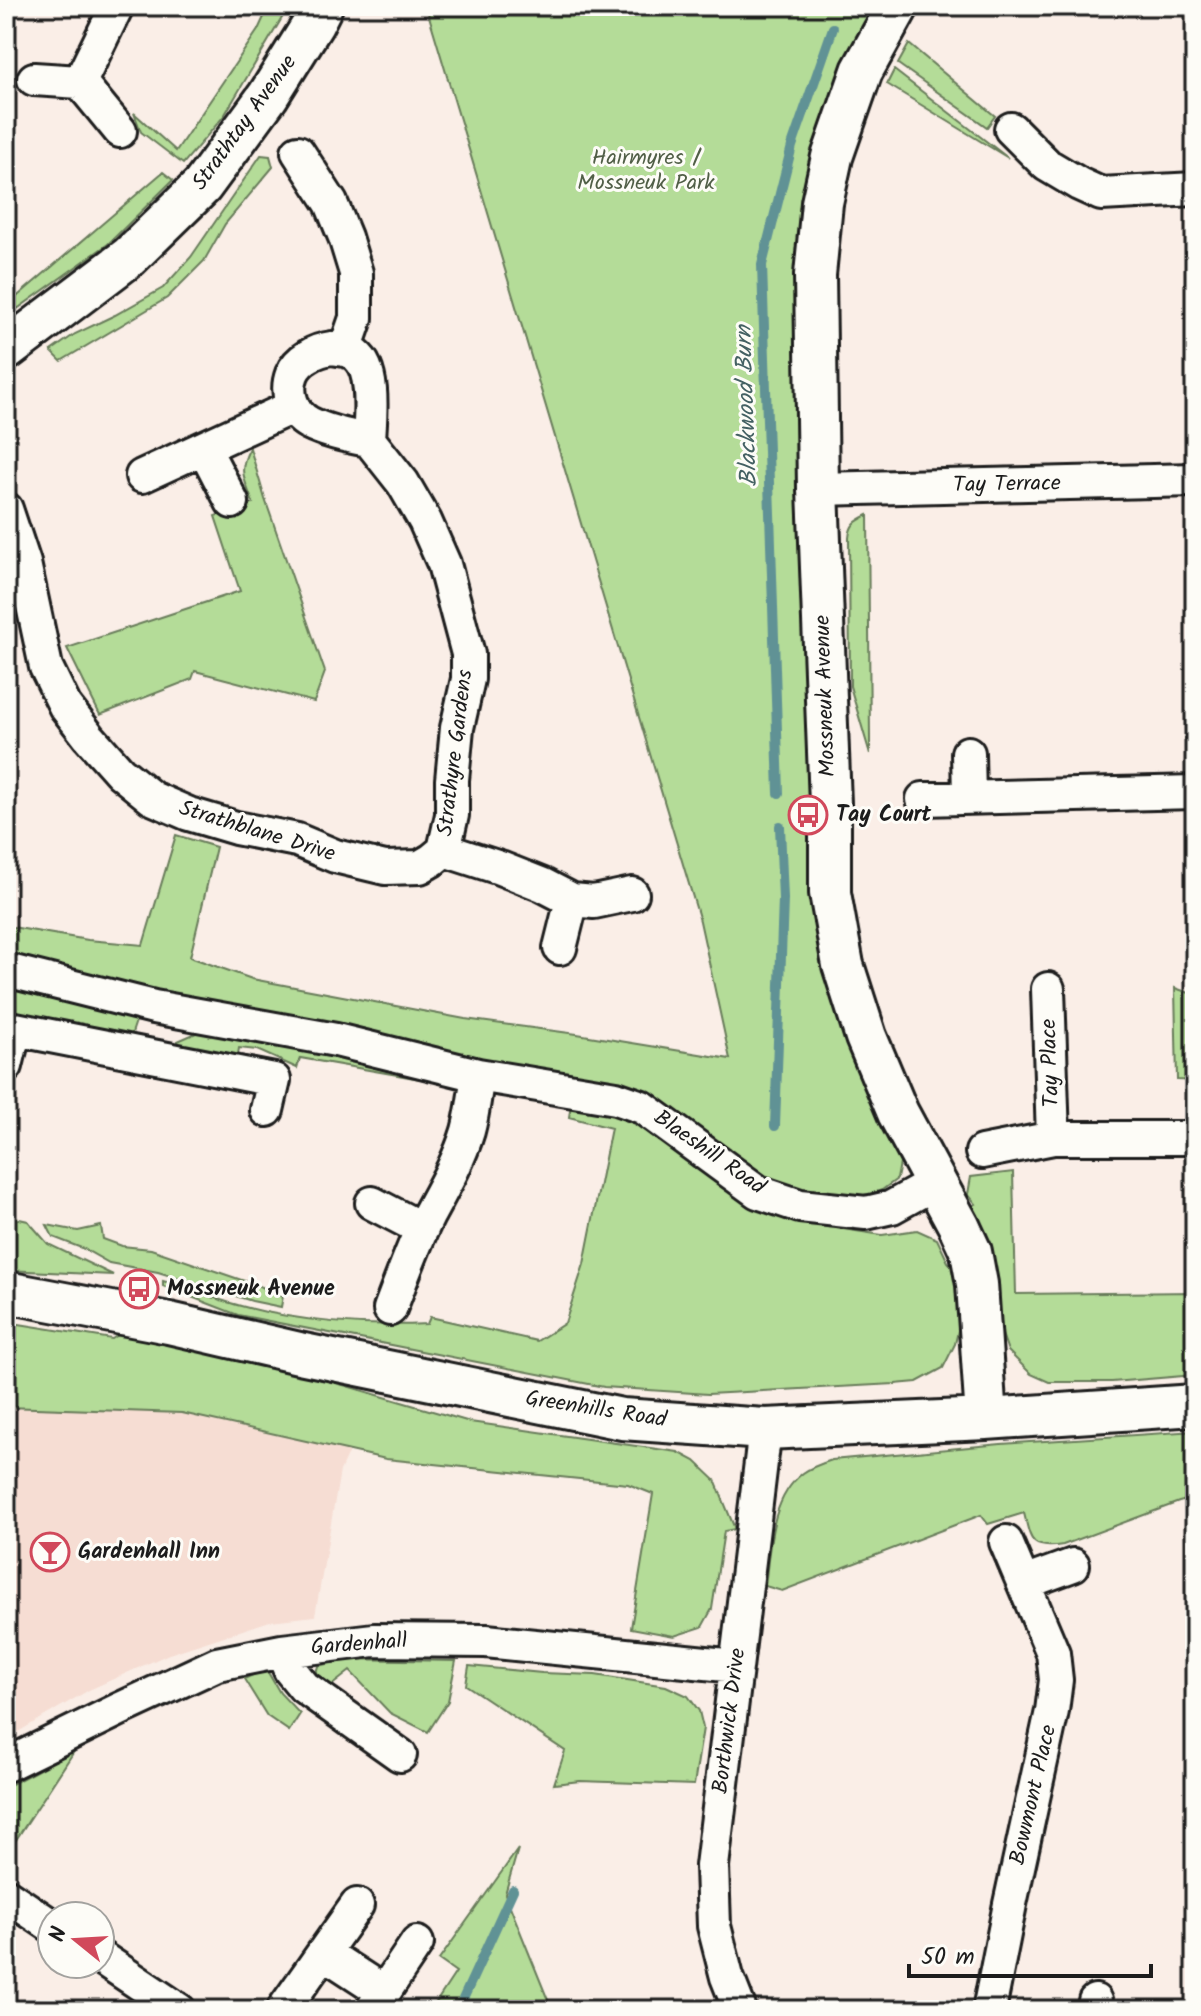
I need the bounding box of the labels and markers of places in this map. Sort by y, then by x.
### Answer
bus stop icon: Tay Court [787,794,829,836]
place label: Tay Court [836,798,932,833]
bus stop icon: Mossneuk Avenue [118,1268,160,1310]
place label: Mossneuk Avenue [167,1272,335,1307]
bar icon: Gardenhall Inn [29,1531,71,1573]
place label: Gardenhall Inn [78,1535,220,1570]

